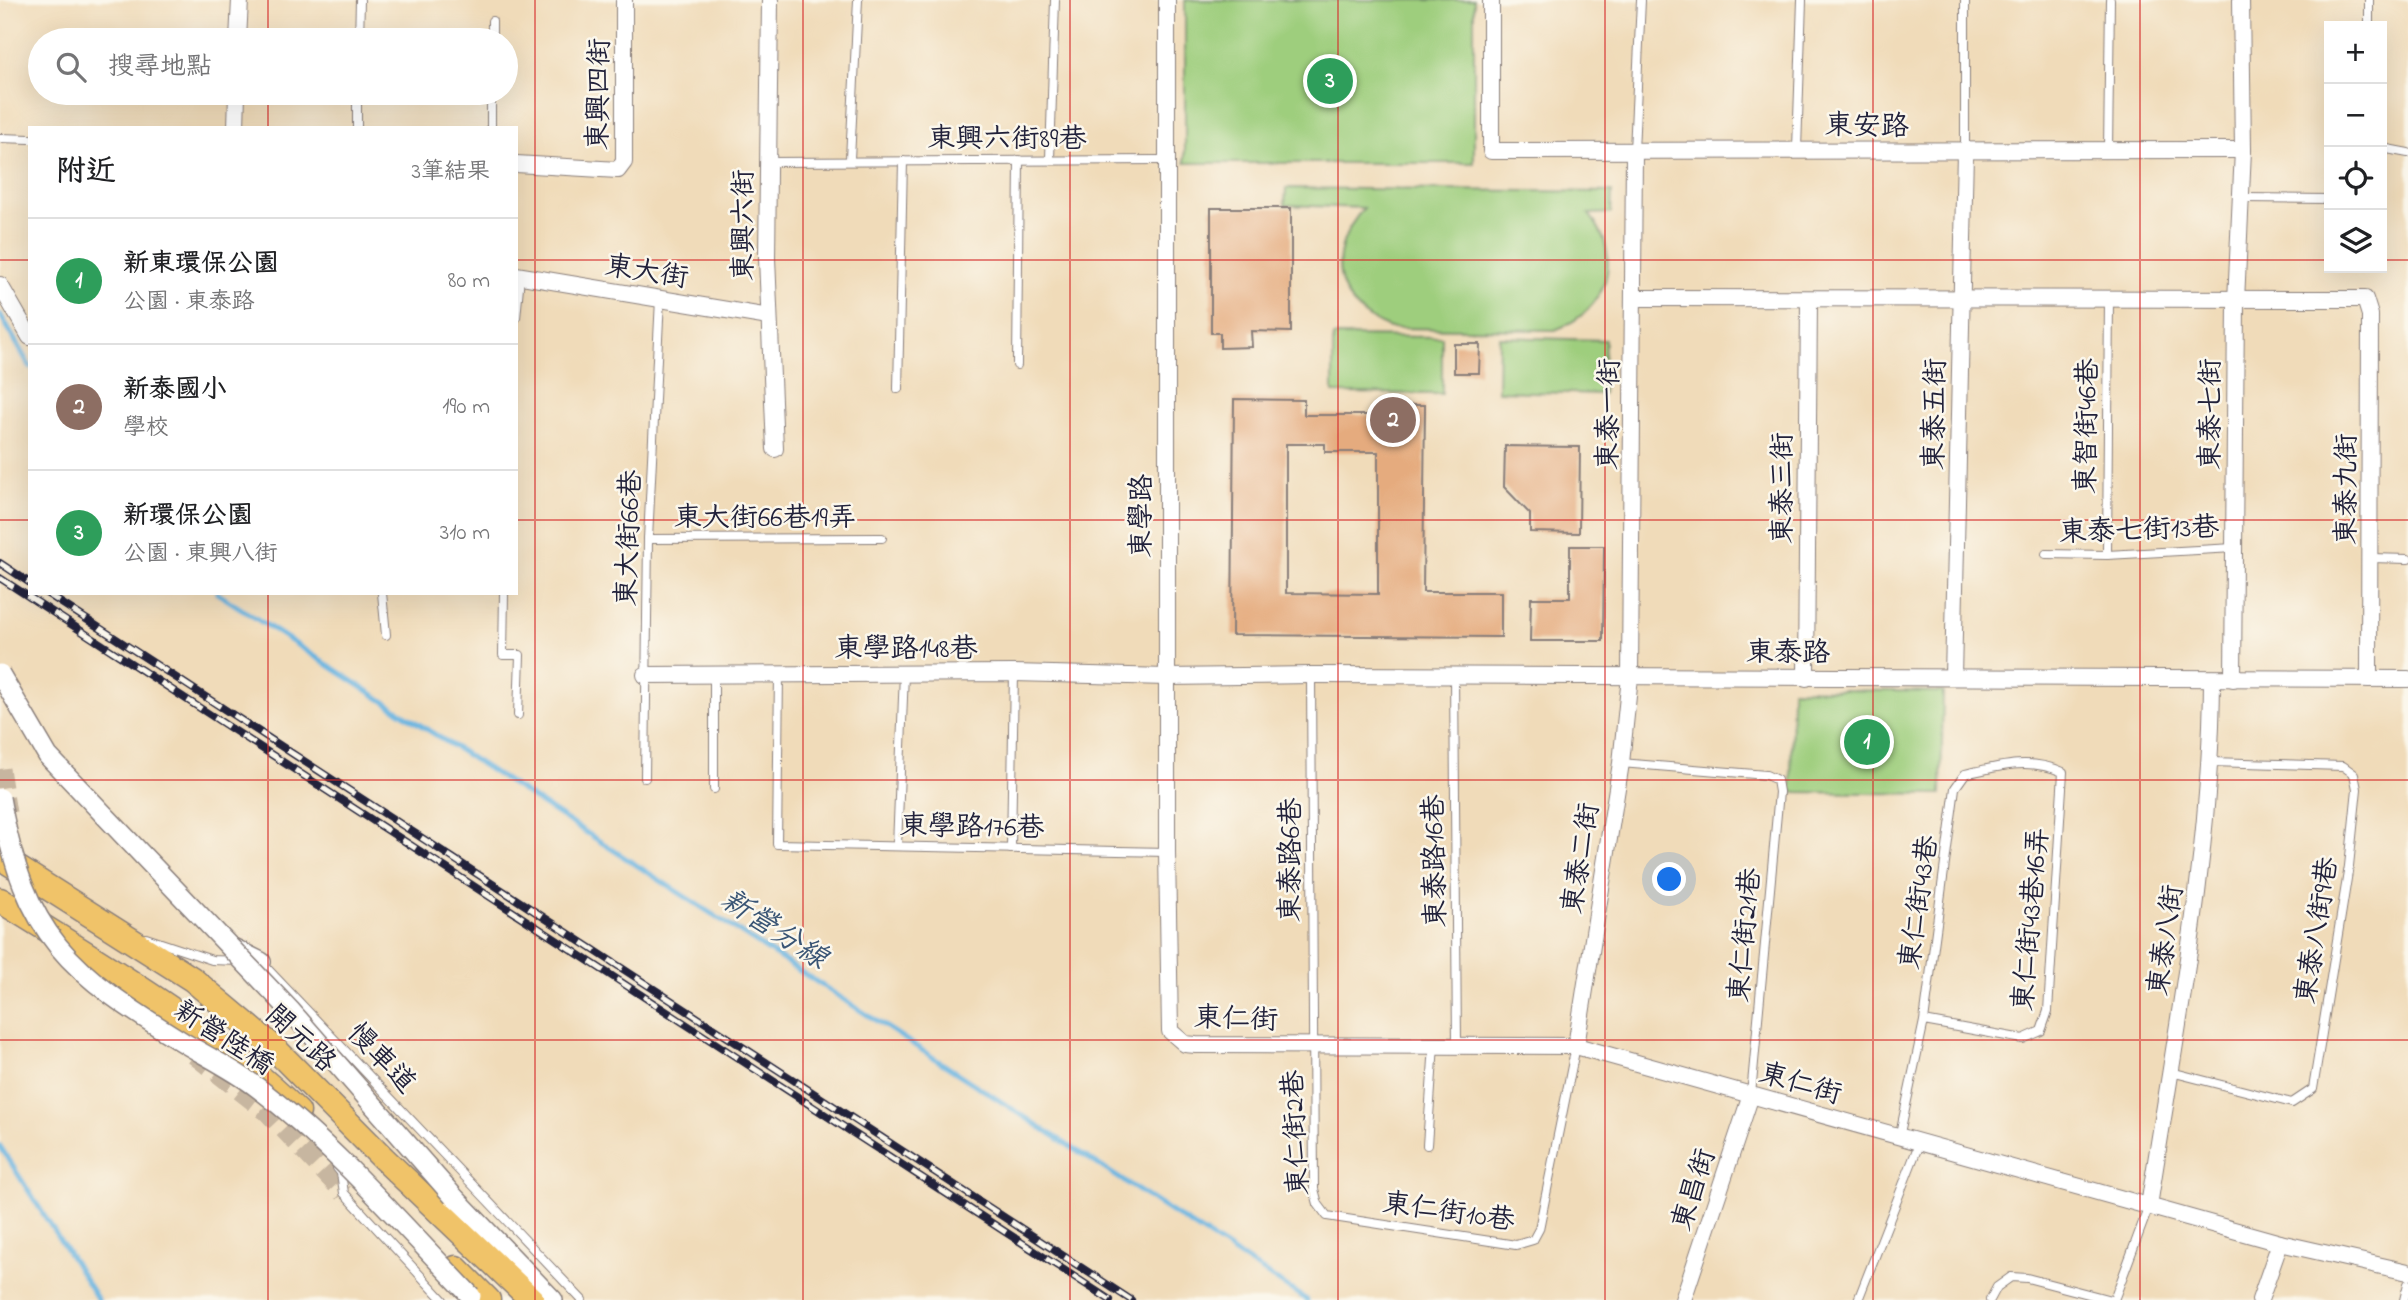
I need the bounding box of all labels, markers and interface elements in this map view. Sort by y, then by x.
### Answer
map controls [2324,21,2387,273]
button: + [2324,21,2387,84]
search box [28,28,518,105]
street label: 東興四街 [579,38,622,150]
icon: search [52,48,90,86]
text: 搜尋地點 [108,49,212,87]
pin: 3 [1307,55,1353,107]
button: − [2324,84,2387,147]
street label: 東安路 [1825,106,1909,149]
street label: 東興六街89巷 [928,120,1087,161]
button: locate [2324,147,2387,210]
text: 附近 [56,151,116,195]
text: 3筆結果 [412,156,490,189]
street label: 東興六街 [725,169,766,281]
button: layers [2324,210,2387,273]
text: 新東環保公園 [123,246,279,284]
street label: 東大街 [602,247,691,300]
text: 1 [75,265,83,298]
text: 80 m [448,265,490,298]
text: 公園 · 東泰路 [123,286,254,319]
street label: 東智街46巷 [2067,357,2110,494]
street label: 東泰一街 [1589,358,1632,470]
street label: 東泰五街 [1915,358,1958,470]
street label: 東泰七街 [2192,358,2233,470]
text: 新泰國小 [123,372,227,410]
text: 2 [73,391,85,424]
text: 190 m [442,391,490,424]
pin: 2 [1370,394,1416,446]
text: 學校 [123,412,169,445]
street label: 東泰三街 [1764,432,1805,544]
street label: 東泰九街 [2328,433,2369,545]
street label: 東大街66巷 [608,468,653,607]
street label: 東學路 [1123,474,1164,558]
text: 新環保公園 [123,498,253,536]
street label: 東大街66巷19弄 [674,499,856,540]
street label: 東泰七街13巷 [2058,508,2221,555]
text: 3 [74,517,84,550]
text: 310 m [440,517,490,550]
text: 公園 · 東興八街 [123,538,277,571]
street label: 東學路148巷 [835,630,978,671]
street label: 東泰路 [1746,634,1830,675]
pin: 1 [1844,716,1890,768]
street label: 東泰路16巷 [1415,793,1458,928]
street label: 東泰路6巷 [1272,797,1313,922]
street label: 東泰二街 [1553,800,1611,917]
street label: 東學路176巷 [899,807,1046,850]
street label: 東仁街43巷16弄 [2004,826,2061,1013]
street label: 東仁街43巷 [1891,832,1950,972]
street label: 東泰八街9巷 [2287,853,2350,1007]
your location [1652,862,1686,896]
street label: 東仁街21巷 [1720,865,1773,1004]
water label: 新營分線 [711,879,837,983]
street label: 東泰八街 [2139,882,2196,999]
street label: 新營陸橋 [165,991,281,1087]
street label: 開元路 [255,996,344,1083]
street label: 東仁街 [1193,999,1279,1042]
street label: 慢車道 [337,1015,424,1104]
street label: 東仁街 [1754,1054,1846,1117]
street label: 東仁街2巷 [1274,1068,1321,1197]
street label: 東昌街 [1663,1144,1728,1236]
street label: 東仁街10巷 [1380,1184,1518,1243]

